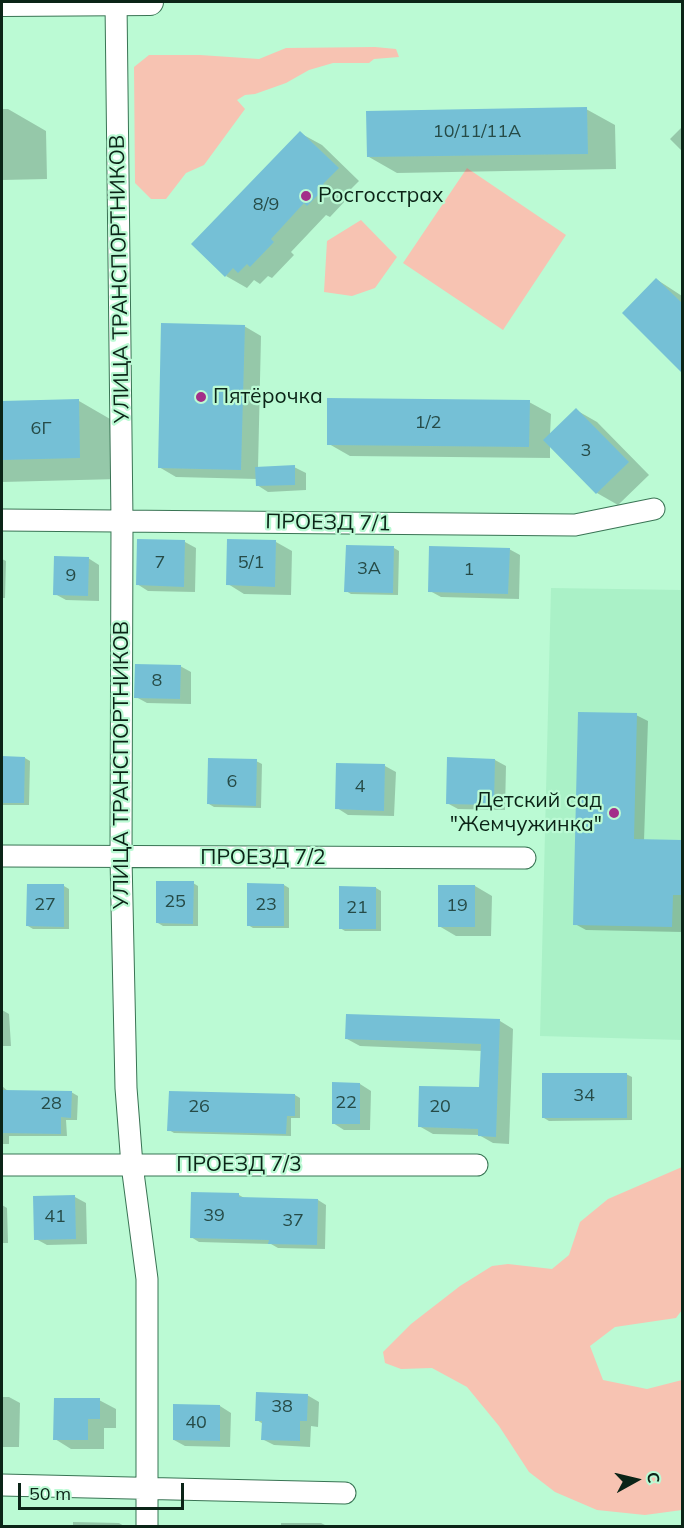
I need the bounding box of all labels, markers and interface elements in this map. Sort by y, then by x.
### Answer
house number: 10/11/11А [433,121,521,143]
street label: УЛИЦА ТРАНСПОРТНИКОВ [105,135,135,423]
place label: Росгосстрах [318,183,443,209]
marker: Росгосстрах [299,189,313,203]
house number: 8/9 [253,194,279,216]
place label: Пятёрочка [213,384,323,410]
marker: Пятёрочка [194,390,208,404]
house number: 1/2 [415,412,441,434]
house number: 6Г [31,418,51,440]
house number: 3 [581,440,591,462]
street label: ПРОЕЗД 7/1 [265,509,391,537]
house number: 7 [155,552,165,574]
house number: 5/1 [238,552,264,574]
house number: 3А [357,558,381,580]
house number: 1 [464,559,474,581]
house number: 9 [66,565,76,587]
street label: УЛИЦА ТРАНСПОРТНИКОВ [109,621,135,909]
house number: 8 [152,670,162,692]
house number: 6 [227,771,237,793]
house number: 4 [355,776,365,798]
place label: Детский сад "Жемчужинка" [450,788,602,838]
marker: Детский сад "Жемчужинка" [607,806,621,820]
street label: ПРОЕЗД 7/2 [200,845,326,871]
house number: 25 [164,891,186,913]
house number: 27 [34,894,56,916]
house number: 23 [255,894,277,916]
house number: 19 [446,895,468,917]
house number: 21 [346,897,368,919]
house number: 34 [573,1085,595,1107]
house number: 22 [335,1092,357,1114]
house number: 28 [40,1093,62,1115]
house number: 26 [188,1096,210,1118]
house number: 20 [429,1096,451,1118]
street label: ПРОЕЗД 7/3 [176,1152,302,1178]
house number: 39 [203,1205,225,1227]
house number: 41 [44,1206,66,1228]
house number: 37 [282,1210,304,1232]
house number: 38 [271,1396,293,1418]
house number: 40 [185,1412,207,1434]
north arrow [606,1450,666,1510]
scale bar [21,1471,188,1509]
text: С [643,1471,664,1484]
text: 50 m [29,1482,71,1505]

